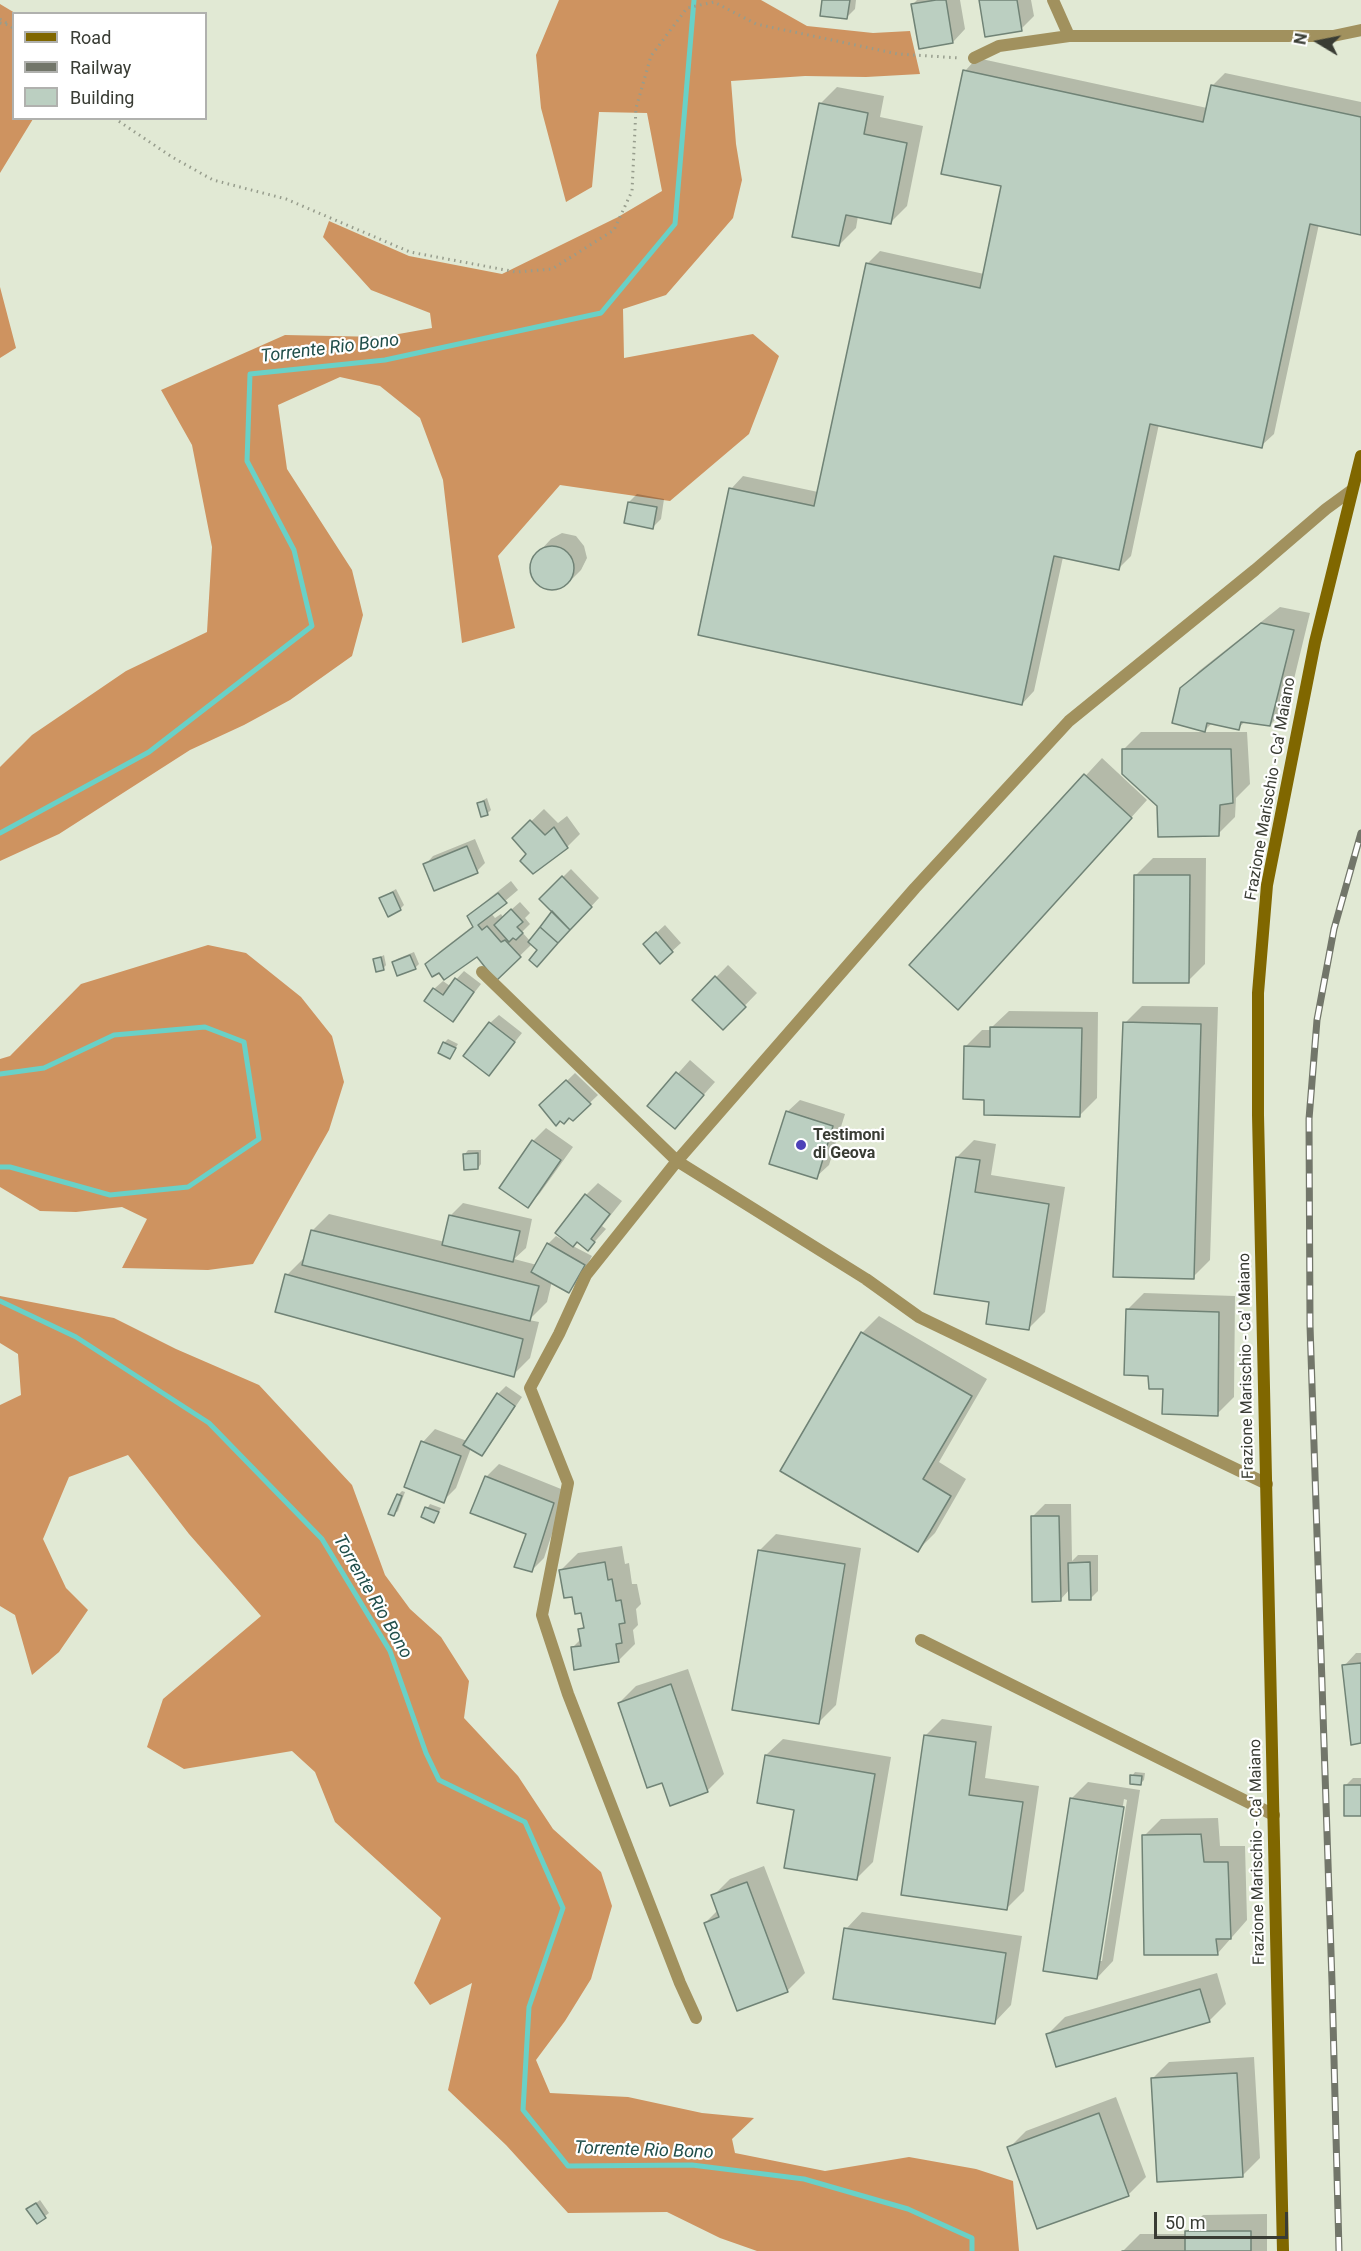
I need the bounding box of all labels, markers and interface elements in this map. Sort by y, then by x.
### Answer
legend [12,12,207,120]
north arrow [1289,12,1349,72]
text: Road [70,27,111,48]
text: N [1290,32,1311,46]
text: Railway [70,57,131,78]
text: Building [70,87,134,108]
water label: Torrente Rio Bono [260,330,400,368]
street label: Frazione Marischio - Ca' Maiano [1242,676,1300,902]
place label: Testimoni di Geova [813,1126,885,1164]
marker: Testimoni di Geova [794,1138,808,1152]
street label: Frazione Marischio - Ca' Maiano [1235,1253,1259,1479]
water label: Torrente Rio Bono [328,1531,416,1663]
street label: Frazione Marischio - Ca' Maiano [1246,1739,1270,1965]
water label: Torrente Rio Bono [574,2138,714,2164]
scale bar [1157,2200,1290,2238]
text: 50 m [1165,2212,1205,2233]

